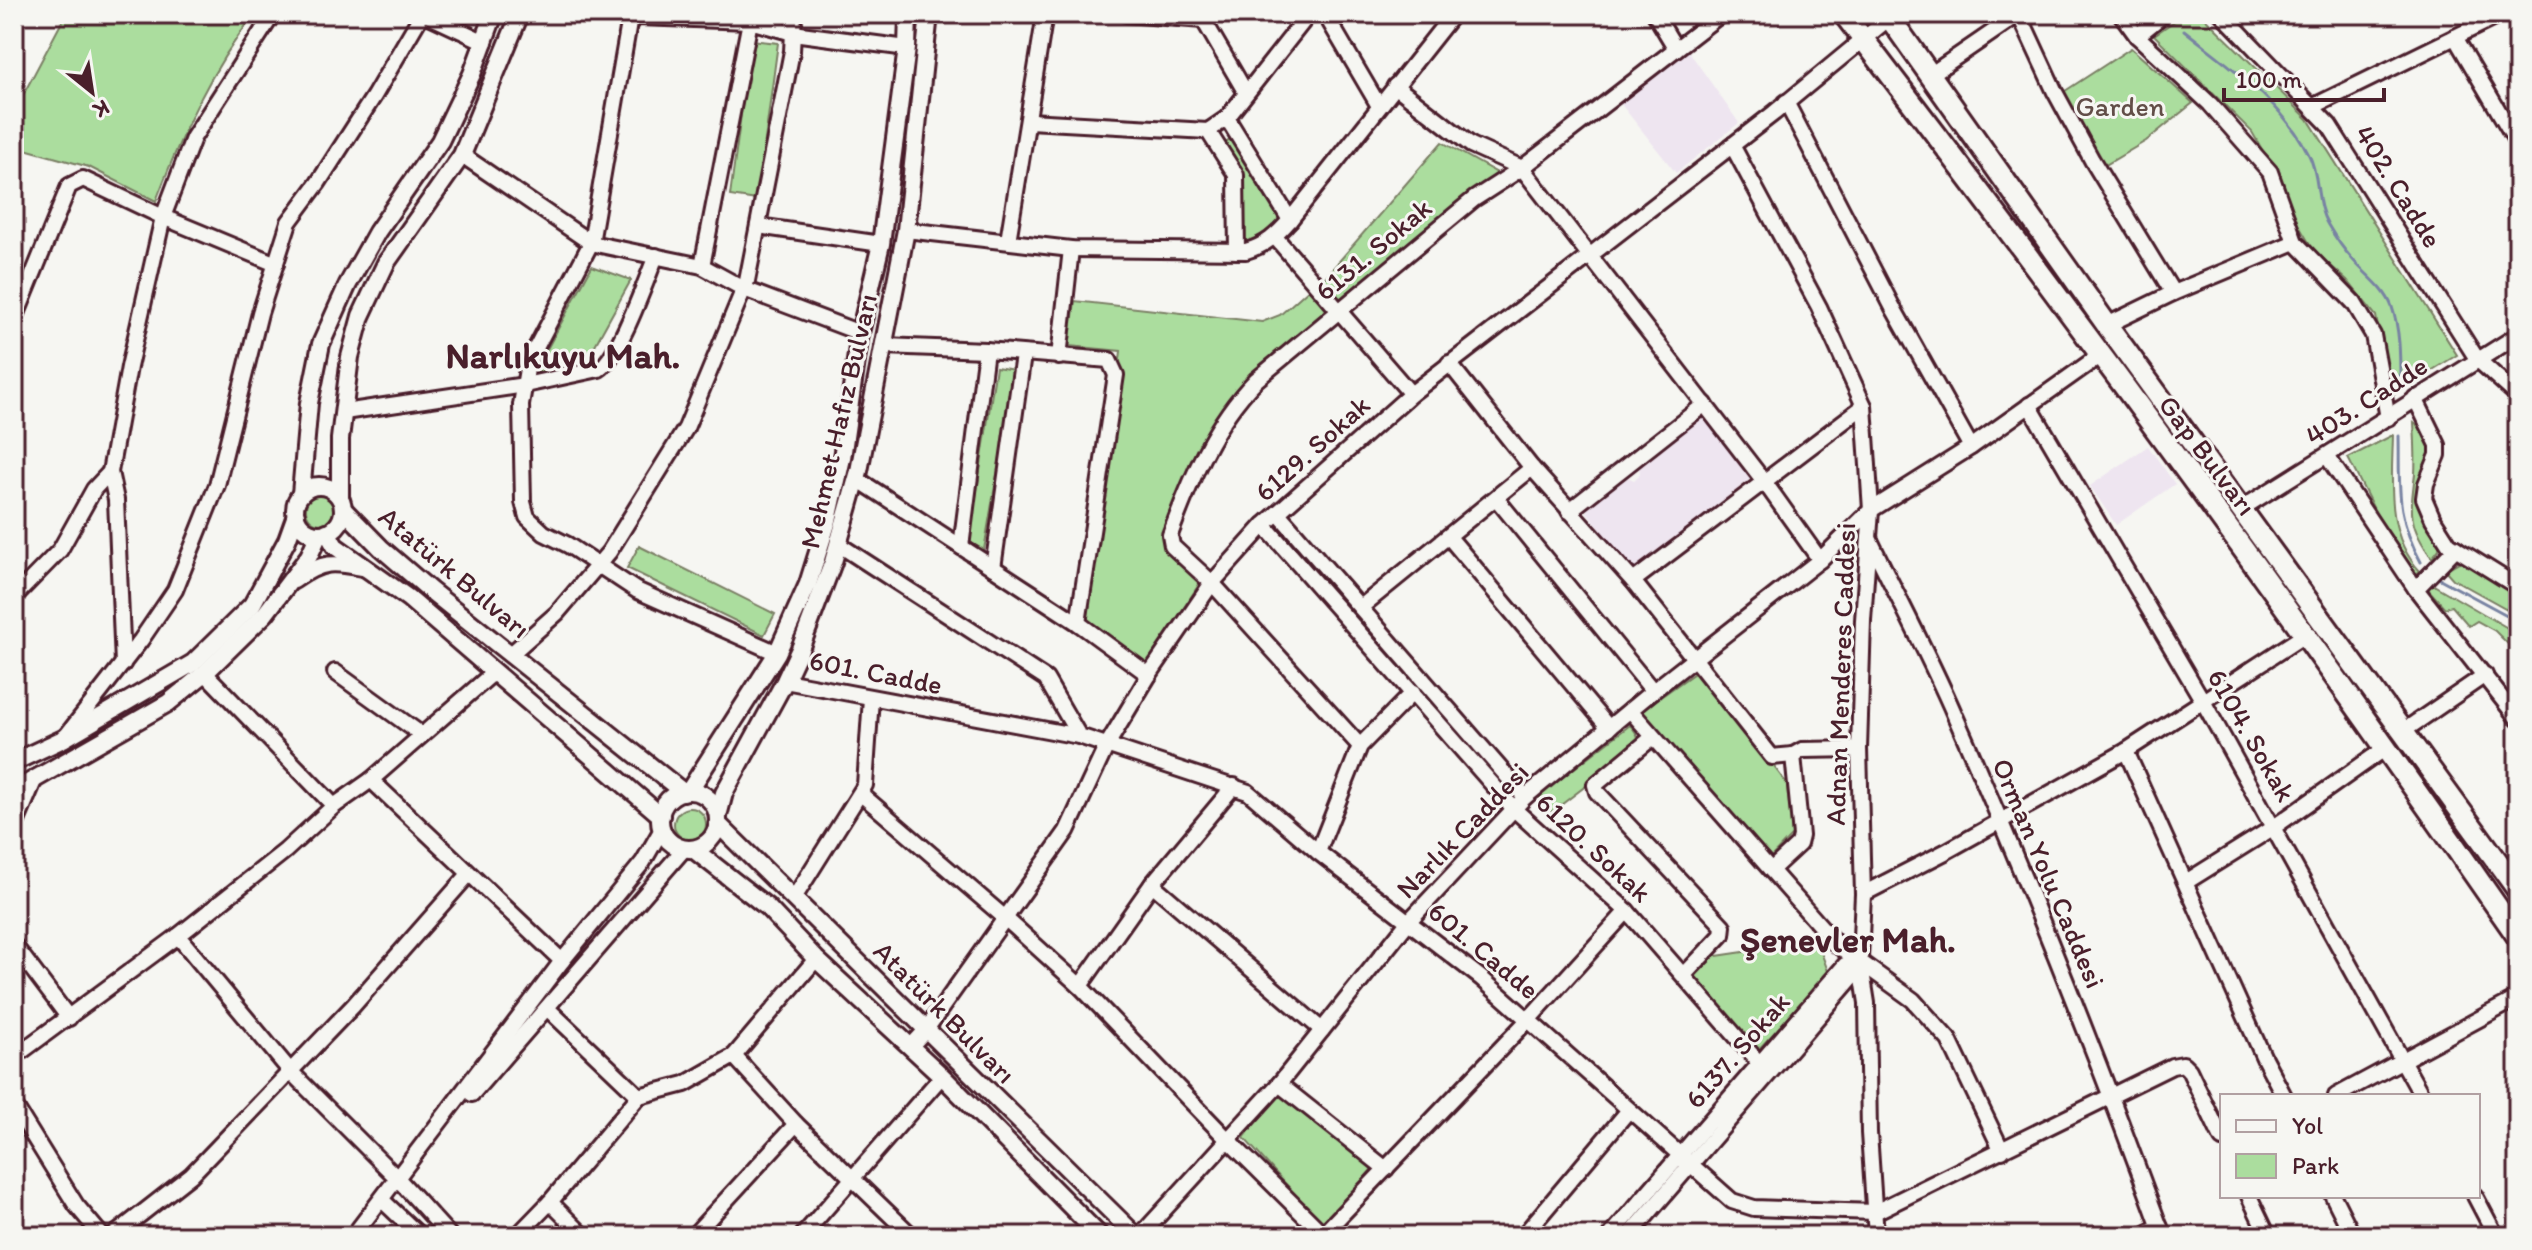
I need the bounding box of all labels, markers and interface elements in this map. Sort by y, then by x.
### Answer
north arrow [52,52,132,132]
scale bar [2224,52,2384,102]
text: 100 m [2236,65,2302,94]
park label: Garden [2075,89,2165,123]
text: K [88,94,115,125]
street label: 402. Cadde [2348,118,2450,254]
street label: 6131. Sokak [1308,190,1438,308]
street label: Mehmet Hafız Bulvarı [792,290,884,552]
district label: Narlıkuyu Mah. [446,334,680,377]
street label: 403. Cadde [2299,348,2433,452]
street label: 6129. Sokak [1248,388,1376,508]
street label: Gap Bulvarı [2152,388,2264,522]
street label: Atatürk Bulvarı [372,499,538,645]
street label: Adnan Menderes Caddesi [1818,522,1862,826]
street label: 601. Cadde [807,642,945,702]
street label: 6104. Sokak [2200,663,2304,807]
street label: Orman Yolu Caddesi [1985,753,2113,993]
street label: Narlık Caddesi [1389,755,1535,905]
street label: 6120. Sokak [1529,785,1659,909]
street label: 601. Cadde [1422,894,1546,1006]
district label: Şenevler Mah. [1740,918,1956,961]
street label: Atatürk Bulvarı [867,934,1023,1090]
street label: 6137. Sokak [1677,985,1797,1115]
legend [2220,1094,2480,1198]
text: Yol [2292,1111,2323,1140]
text: Park [2292,1151,2339,1180]

